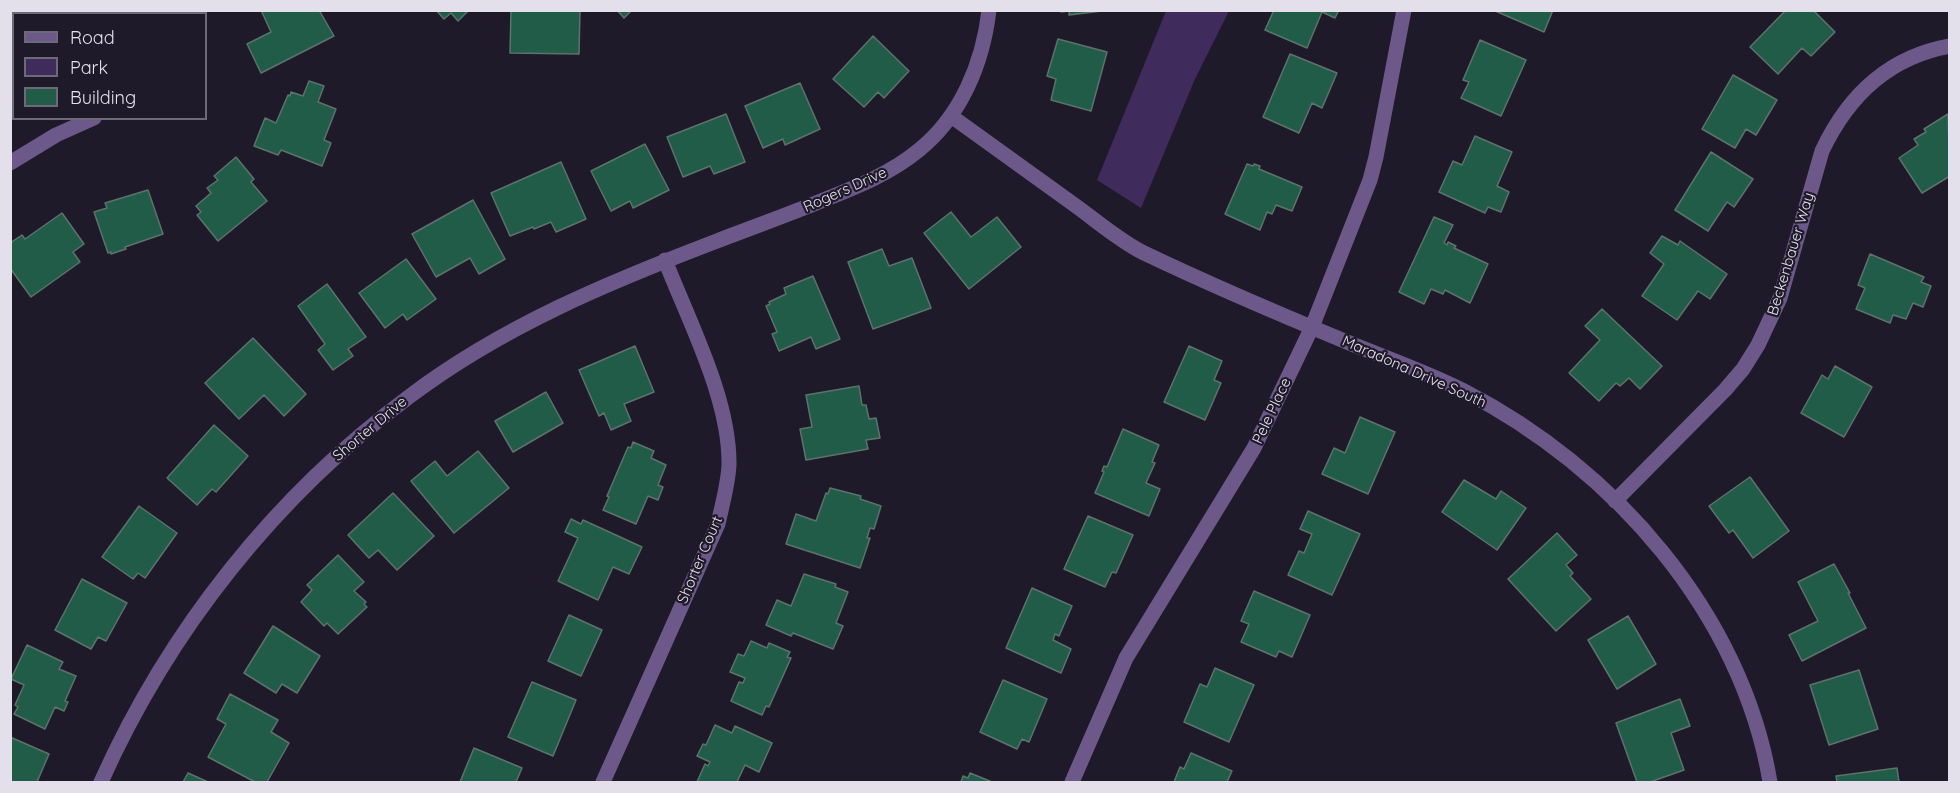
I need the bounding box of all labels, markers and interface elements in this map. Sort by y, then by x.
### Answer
legend [12,12,207,120]
text: Road [70,26,115,49]
text: Park [70,56,108,79]
text: Building [70,86,136,109]
street label: Rogers Drive [800,164,890,216]
street label: Beckenbauer Way [1764,190,1818,318]
street label: Maradona Drive South [1339,332,1489,412]
street label: Pele Place [1249,375,1295,447]
street label: Shorter Drive [329,393,411,465]
street label: Shorter Court [673,514,727,606]

